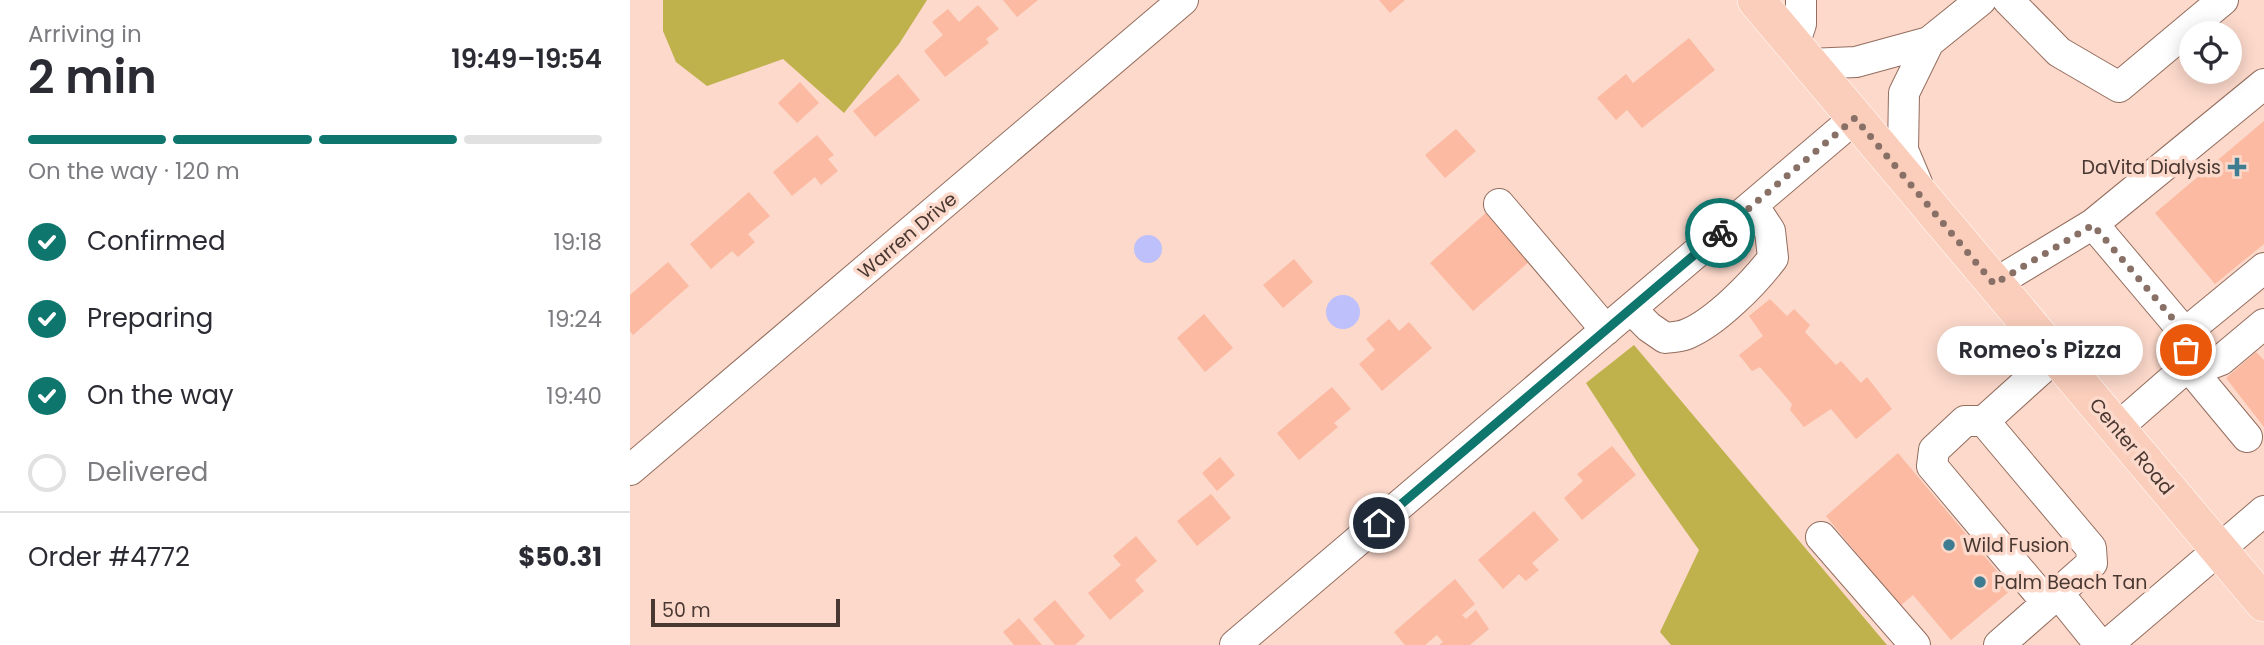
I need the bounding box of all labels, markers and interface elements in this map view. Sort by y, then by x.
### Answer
text: Arriving in [28,18,142,50]
map controls [2179,21,2242,84]
button: locate [2179,21,2242,84]
text: 19:49–19:54 [451,41,602,77]
text: 2 min [28,45,157,109]
place label: DaVita Dialysis [2082,154,2221,181]
text: On the way · 120 m [28,155,240,187]
marker: DaVita Dialysis [2227,157,2247,177]
street label: Warren Drive [852,186,963,285]
courier [1685,198,1755,268]
icon: bike [1701,214,1739,252]
icon: check [28,223,66,261]
text: Confirmed [87,223,225,259]
text: 19:18 [553,226,602,258]
icon: check [28,300,66,338]
text: Preparing [87,300,213,336]
text: 19:24 [548,303,602,335]
pin [2156,320,2216,380]
callout: Romeo's Pizza [1938,326,2144,374]
icon: bag [2167,331,2205,369]
text: Romeo's Pizza [1958,334,2122,366]
icon: check [28,377,66,415]
text: On the way [87,377,234,413]
text: 19:40 [546,380,602,412]
street label: Center Road [2083,392,2180,501]
text: Delivered [87,454,208,490]
pin [1349,493,1409,553]
icon: home [1360,504,1398,542]
place label: Wild Fusion [1963,532,2069,559]
marker: Wild Fusion [1941,537,1957,553]
text: Order #4772 [28,539,190,575]
text: $50.31 [518,539,602,575]
place label: Palm Beach Tan [1994,569,2147,596]
marker: Palm Beach Tan [1972,574,1988,590]
scale bar [651,596,840,628]
text: 50 m [662,597,711,624]

